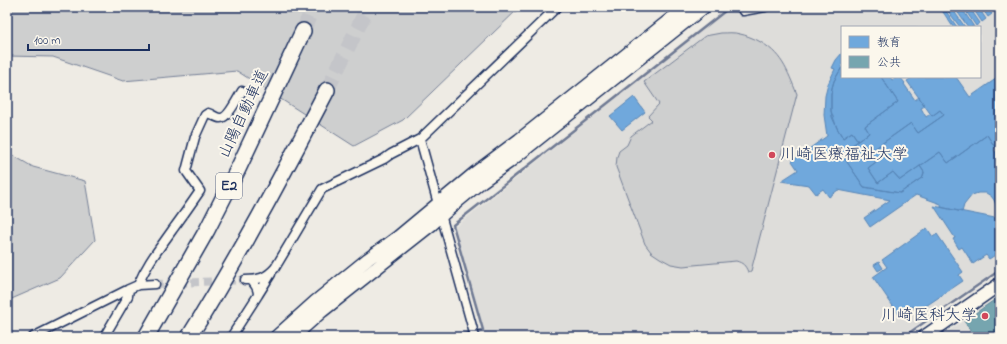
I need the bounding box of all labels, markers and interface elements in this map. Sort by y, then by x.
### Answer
scale bar [28,26,149,52]
legend [841,26,981,78]
text: 100 m [34,32,61,50]
text: 教育 [877,34,901,52]
text: 公共 [877,54,901,72]
street label: 山陽自動車道 [213,65,275,163]
place label: 川崎医療福祉大学 [780,143,908,167]
marker: 川崎医療福祉大学 [767,150,777,160]
road number: E2 [216,173,242,199]
place label: 川崎医科大学 [881,304,977,328]
marker: 川崎医科大学 [980,311,990,321]

